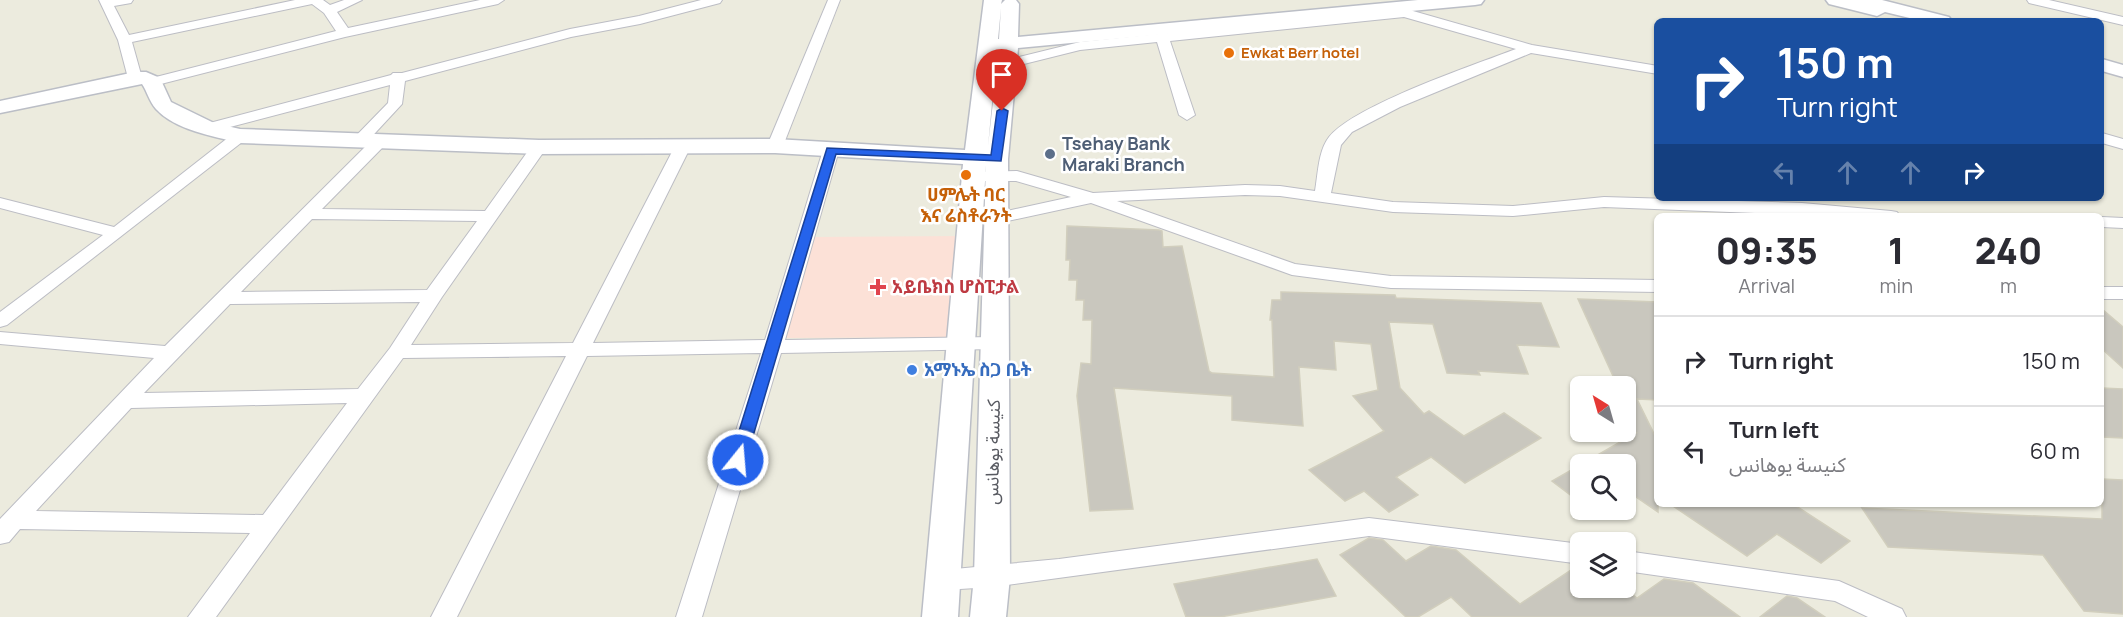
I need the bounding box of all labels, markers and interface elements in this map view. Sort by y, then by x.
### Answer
text: 150 m [1777,33,1894,91]
place label: Ewkat Berr hotel [1241,42,1359,63]
icon: right [1678,42,1756,120]
marker: Ewkat Berr hotel [1222,46,1236,60]
pin [976,49,1027,111]
icon: arrive [985,58,1018,91]
text: Turn right [1777,88,1898,125]
place label: Tsehay Bank Maraki Branch [1062,131,1185,176]
marker: Tsehay Bank Maraki Branch [1043,147,1057,161]
icon: left [1768,156,1801,189]
icon: ahead [1831,156,1864,189]
icon: ahead [1894,156,1927,189]
icon: right [1957,156,1990,189]
marker: ሀምሌት ባር እና ሬስቶራንት [959,168,973,182]
place label: ሀምሌት ባር እና ሬስቶራንት [920,182,1012,227]
text: 09:35 [1716,226,1818,275]
text: 1 [1888,226,1904,275]
text: 240 [1975,226,2042,275]
text: Arrival [1738,272,1795,299]
text: min [1880,272,1913,299]
text: m [2000,272,2017,299]
place label: አይቤክስ ሆስፒታል [892,274,1019,298]
marker: አይቤክስ ሆስፒታል [869,278,887,296]
icon: right [1678,345,1711,378]
text: Turn right [1729,346,1834,376]
text: 150 m [2022,346,2080,376]
place label: አማኑኤ ስጋ ቤት [924,357,1031,381]
marker: አማኑኤ ስጋ ቤት [905,363,919,377]
north arrow [1570,376,1636,442]
map controls [1570,376,1636,598]
street label: كنيسة يوهانس [979,399,1005,505]
text: Turn left [1729,415,1819,445]
position arrow [706,428,770,492]
icon: left [1678,435,1711,468]
text: 60 m [2030,436,2080,466]
text: كنيسة يوهانس [1729,451,1846,478]
button: search [1570,454,1636,520]
button: layers [1570,532,1636,598]

